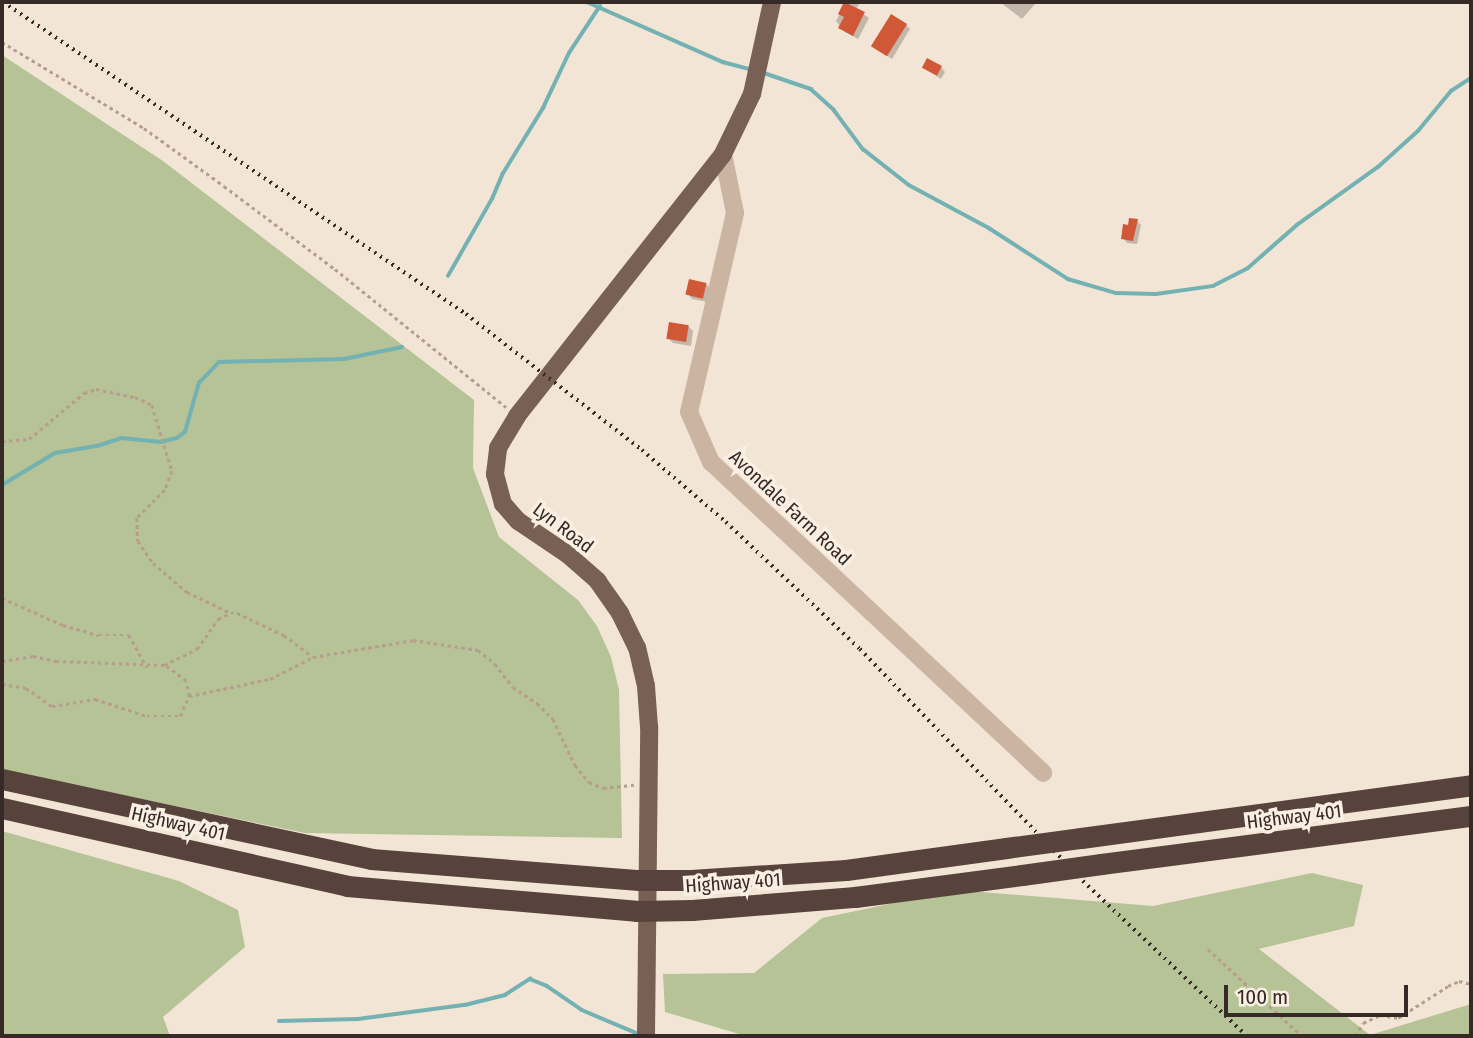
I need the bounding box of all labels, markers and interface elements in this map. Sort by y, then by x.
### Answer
street label: Avondale Farm Road [724,446,856,570]
street label: Lyn Road [528,498,598,558]
street label: Highway 401 [1245,800,1343,834]
street label: Highway 401 [129,802,227,846]
street label: Highway 401 [685,868,781,898]
scale bar [1228,972,1412,1016]
text: 100 m [1237,984,1288,1010]

